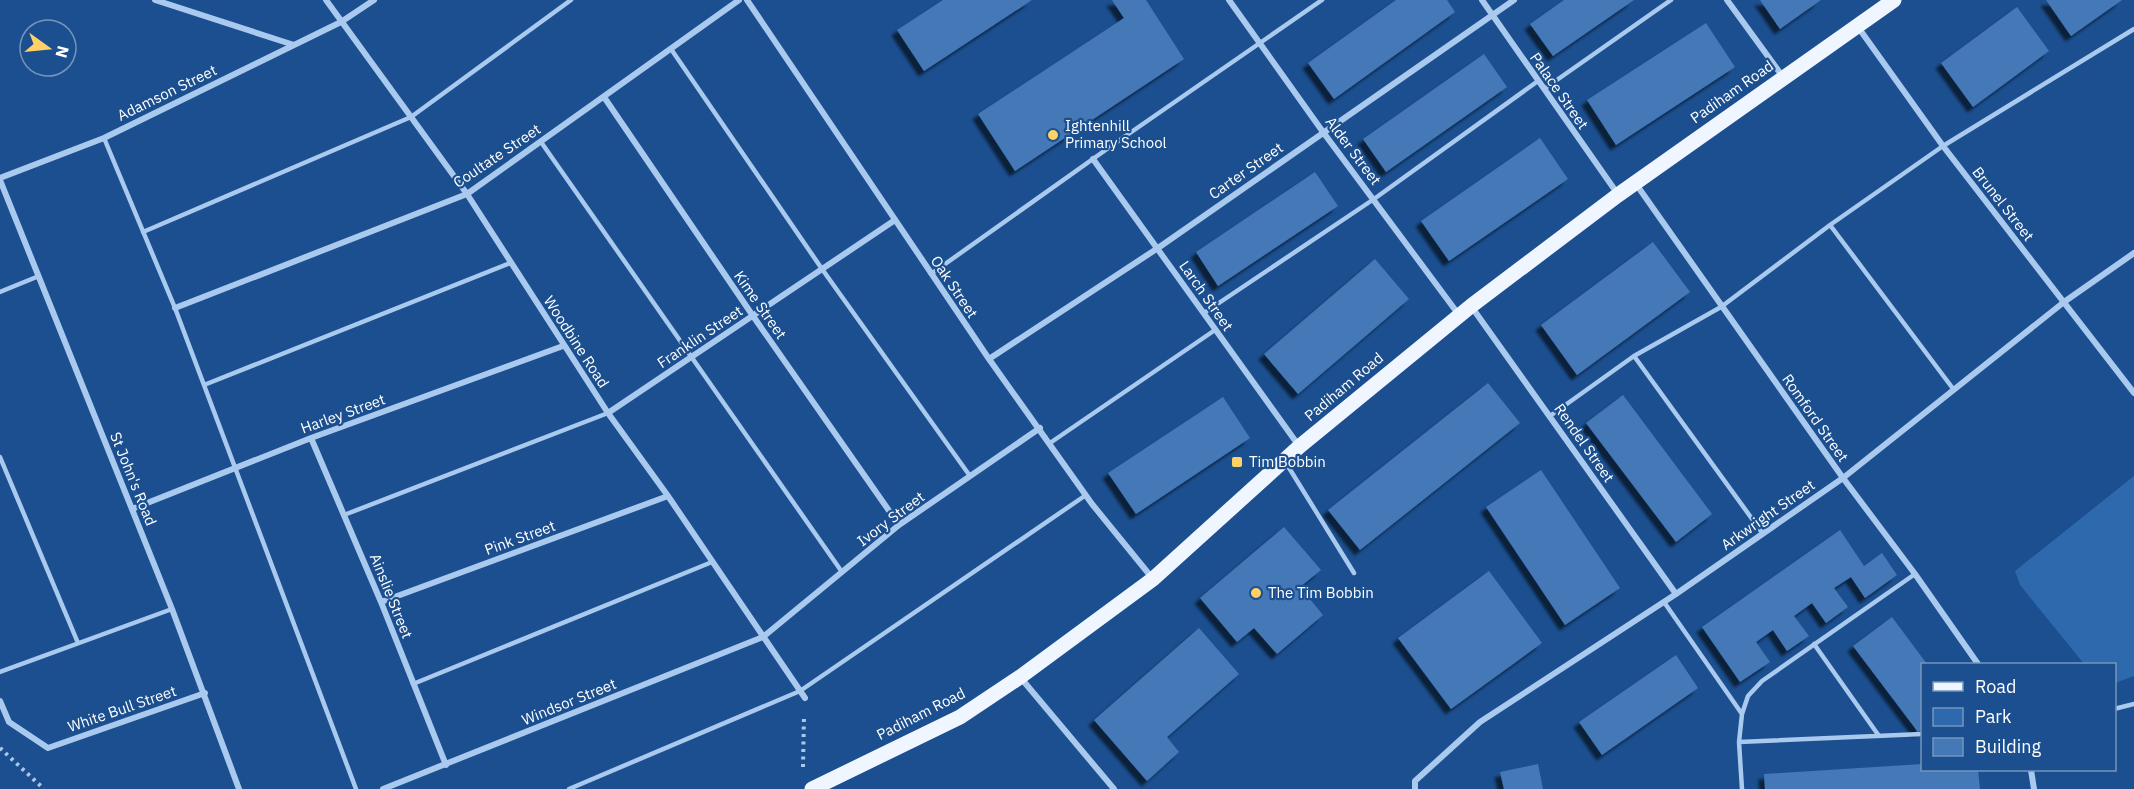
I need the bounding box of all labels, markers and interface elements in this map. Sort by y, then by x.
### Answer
north arrow [18,18,78,78]
text: N [51,44,74,60]
street label: Palace Street [1526,49,1593,133]
street label: Padiham Road [1687,56,1777,127]
street label: Adamson Street [114,60,220,125]
street label: Alder Street [1321,113,1385,189]
place label: Ightenhill Primary School [1065,116,1167,152]
street label: Coultate Street [449,119,544,192]
marker: Ightenhill Primary School [1046,128,1060,142]
street label: Carter Street [1205,138,1287,203]
street label: Brunel Street [1968,163,2038,245]
street label: Oak Street [927,252,982,322]
street label: Larch Street [1175,257,1238,335]
street label: Kime Street [730,267,791,343]
street label: Woodbine Road [540,292,613,391]
street label: Franklin Street [653,301,746,372]
street label: Padiham Road [1300,348,1387,425]
street label: Romford Street [1778,370,1853,465]
street label: Harley Street [298,389,388,438]
street label: Rendel Street [1550,400,1619,486]
street label: St John's Road [106,429,161,528]
place label: Tim Bobbin [1249,452,1326,471]
marker: Tim Bobbin [1230,455,1244,469]
street label: Arkwright Street [1717,475,1818,554]
street label: Ivory Street [853,487,928,550]
street label: Pink Street [482,516,558,559]
street label: Ainslie Street [366,551,417,641]
place label: The Tim Bobbin [1268,583,1374,602]
marker: The Tim Bobbin [1249,586,1263,600]
legend [1921,663,2116,771]
street label: Windsor Street [519,674,619,729]
text: Road [1975,675,2016,698]
street label: White Bull Street [65,681,179,736]
street label: Padiham Road [873,683,968,744]
text: Park [1975,705,2012,728]
text: Building [1975,735,2042,758]

